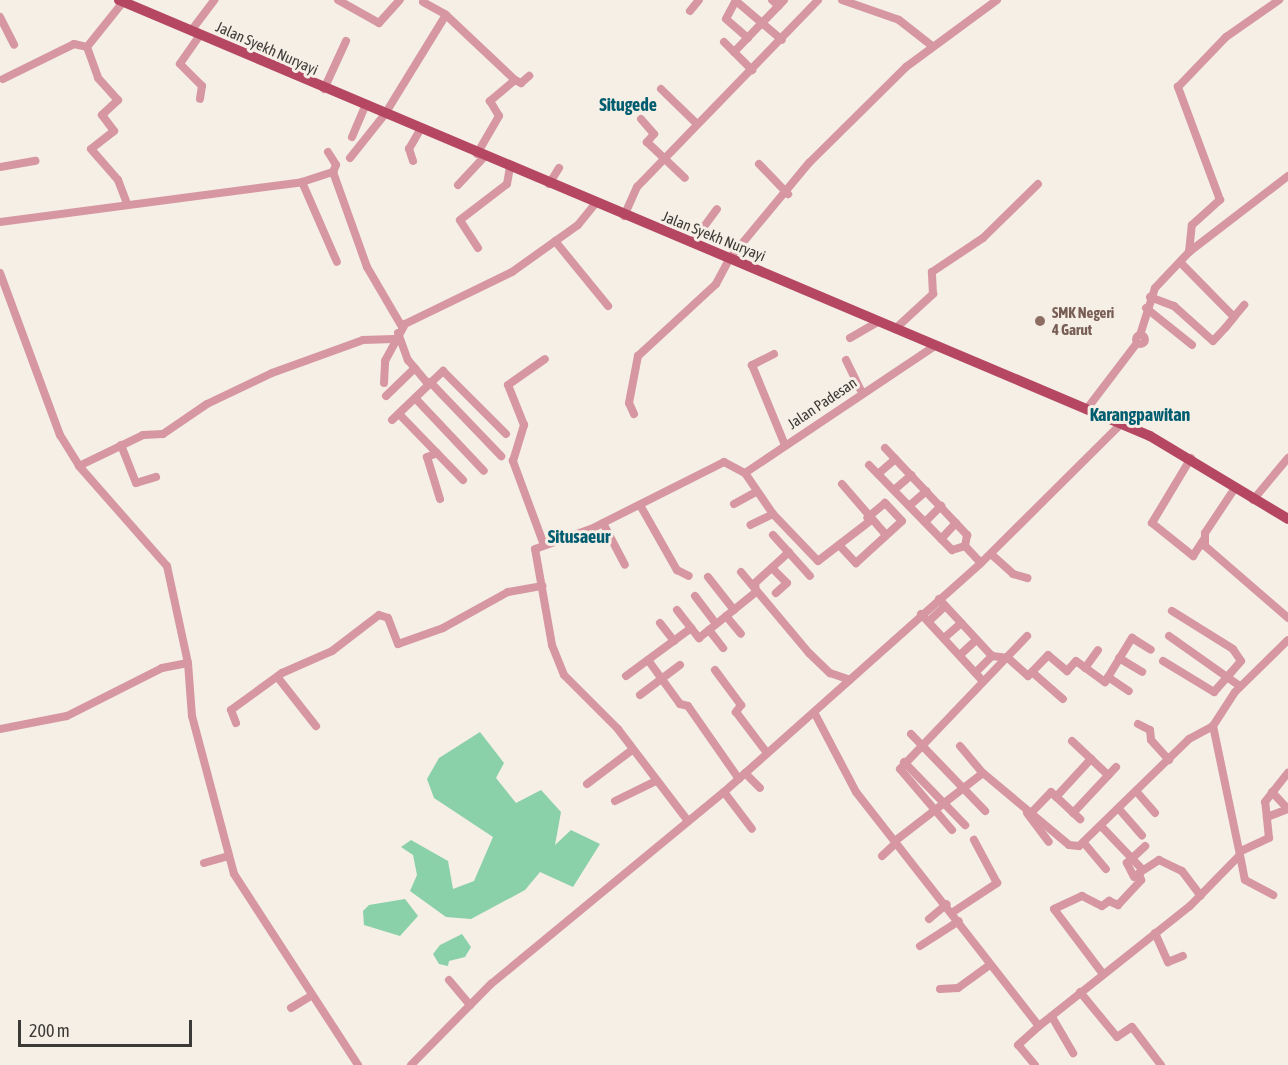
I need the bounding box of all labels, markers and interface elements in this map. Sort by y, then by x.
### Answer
street label: Jalan Syekh Nuryayi [213,17,321,79]
district label: Situgede [599,94,657,116]
street label: Jalan Syekh Nuryayi [660,207,768,265]
place label: SMK Negeri 4 Garut [1052,303,1114,338]
marker: SMK Negeri 4 Garut [1033,314,1047,328]
street label: Jalan Padesan [784,373,860,433]
district label: Karangpawitan [1090,404,1190,426]
district label: Situsaeur [548,526,610,548]
scale bar [21,1008,195,1046]
text: 200 m [29,1020,70,1041]

